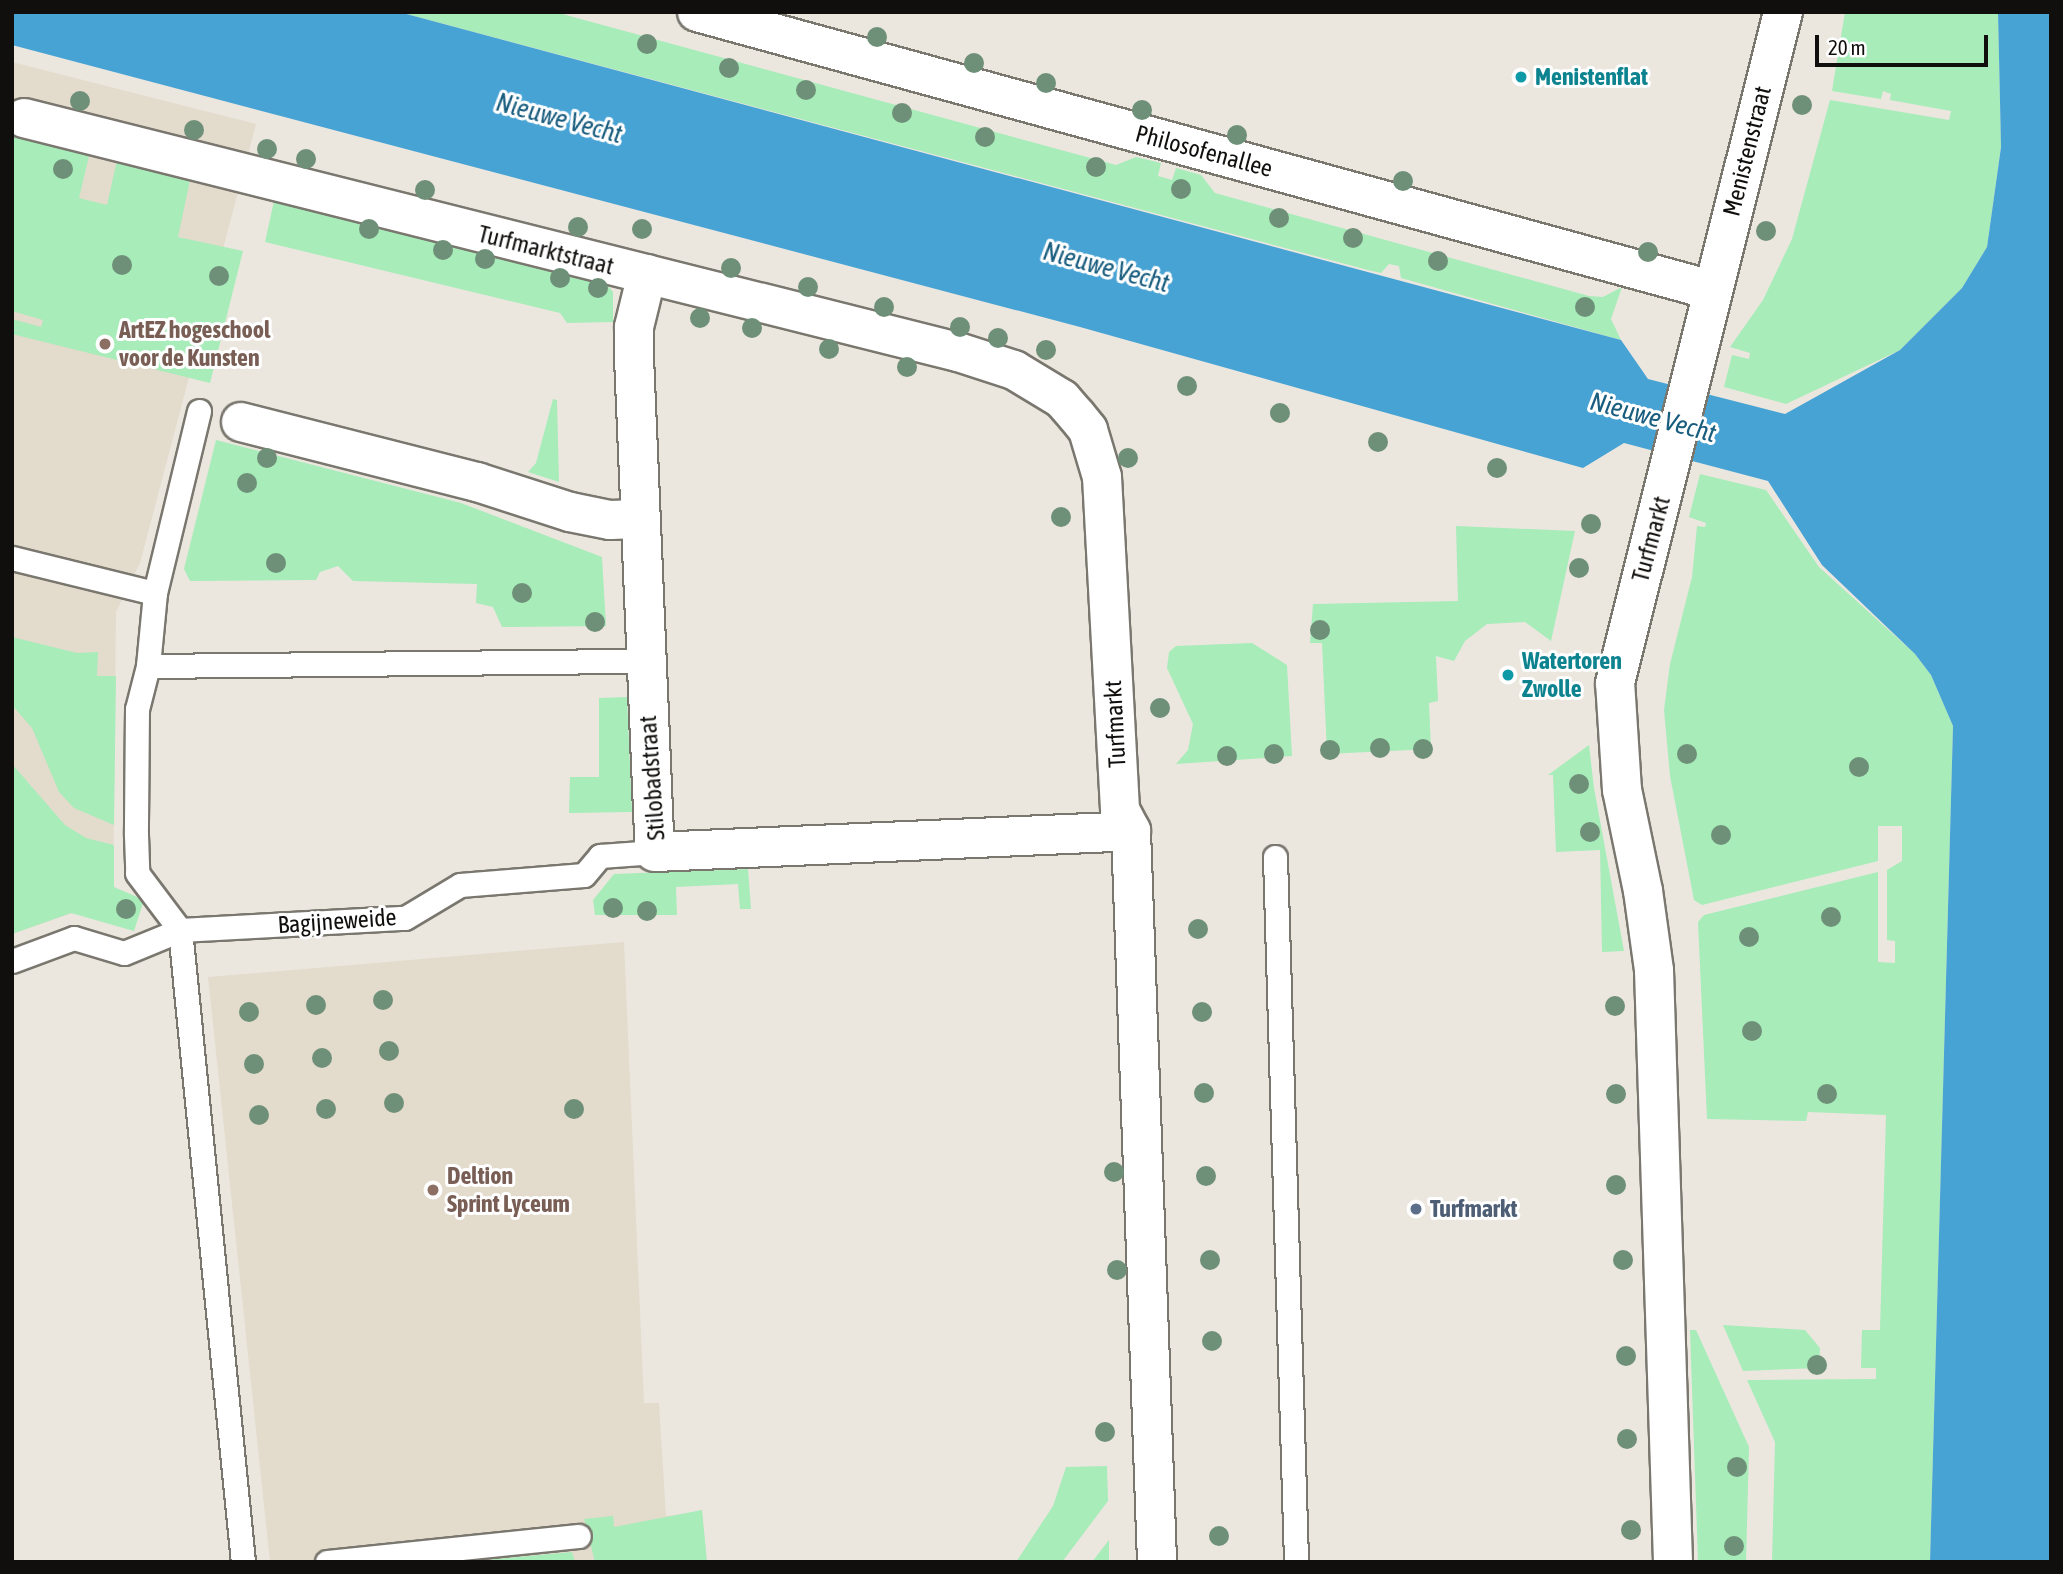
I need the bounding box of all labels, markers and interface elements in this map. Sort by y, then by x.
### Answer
scale bar [1818,21,1991,65]
text: 20 m [1828,35,1866,59]
place label: Menistenflat [1535,63,1648,91]
marker: Menistenflat [1513,69,1529,85]
street label: Menistenstraat [1717,83,1777,219]
water label: Nieuwe Vecht [493,87,625,151]
street label: Philosofenallee [1132,119,1276,183]
street label: Turfmarktstraat [475,219,617,281]
water label: Nieuwe Vecht [1040,236,1172,300]
place label: ArtEZ hogeschool voor de Kunsten [119,316,270,372]
marker: ArtEZ hogeschool voor de Kunsten [97,336,113,352]
water label: Nieuwe Vecht [1587,386,1719,450]
street label: Turfmarkt [1626,493,1676,585]
place label: Watertoren Zwolle [1522,647,1622,703]
marker: Watertoren Zwolle [1500,667,1516,683]
street label: Turfmarkt [1098,680,1132,768]
street label: Stilobadstraat [633,715,671,841]
street label: Bagijneweide [277,902,397,940]
place label: Deltion Sprint Lyceum [447,1162,570,1218]
marker: Deltion Sprint Lyceum [425,1182,441,1198]
place label: Turfmarkt [1430,1195,1517,1223]
marker: Turfmarkt [1408,1201,1424,1217]

